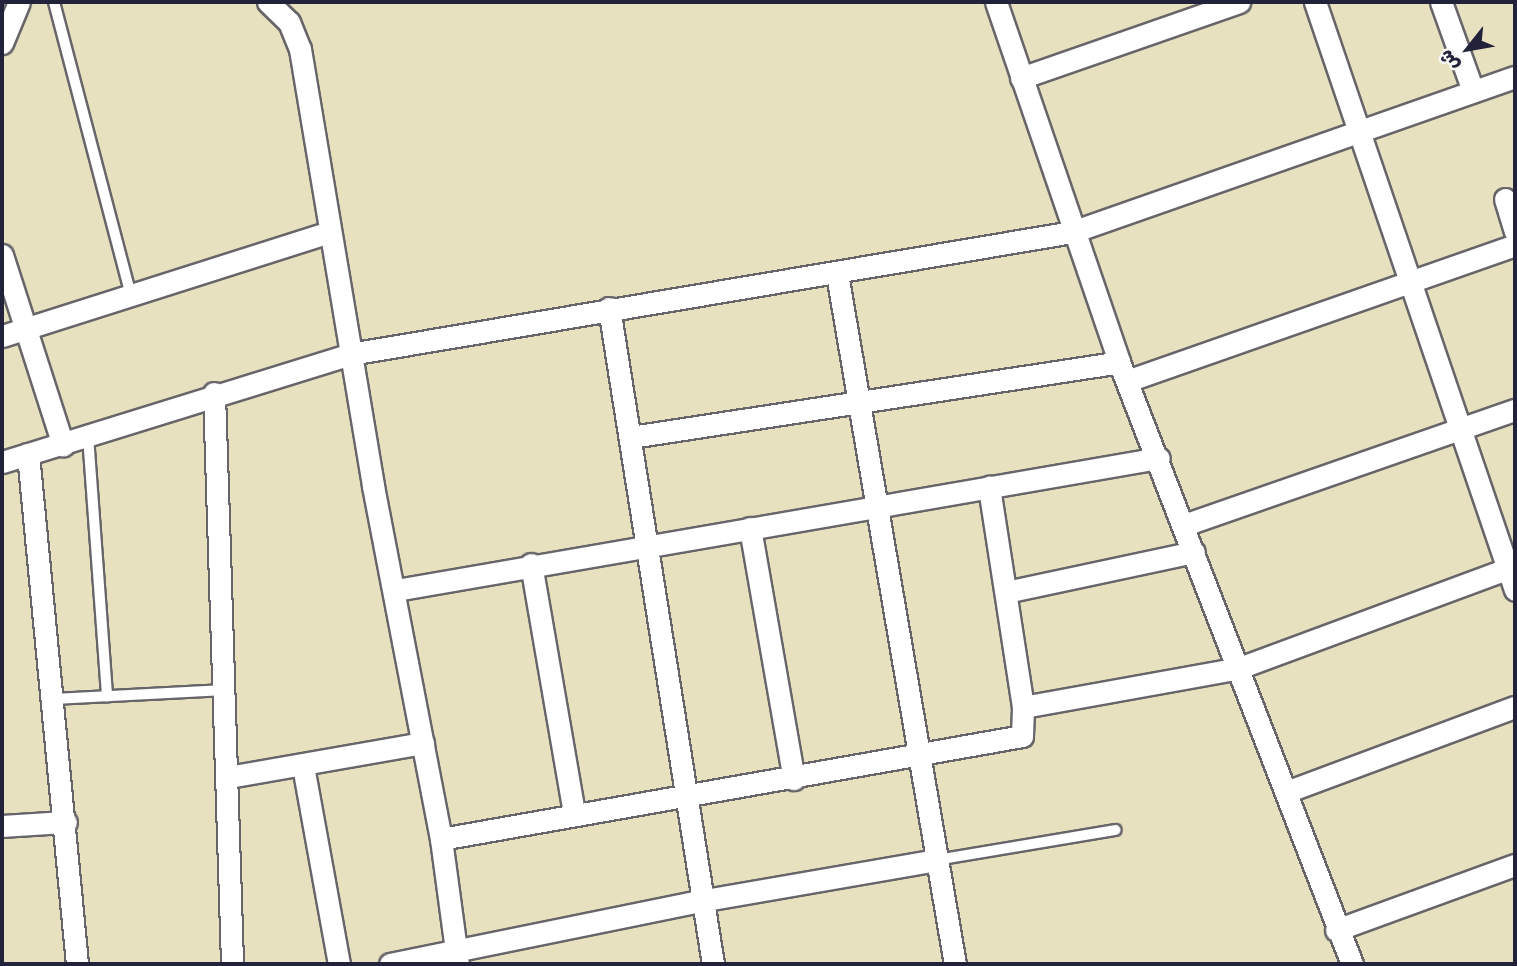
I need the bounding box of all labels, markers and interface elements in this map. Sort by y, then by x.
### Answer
north arrow [1433,14,1503,84]
text: ش [1433,44,1467,76]

